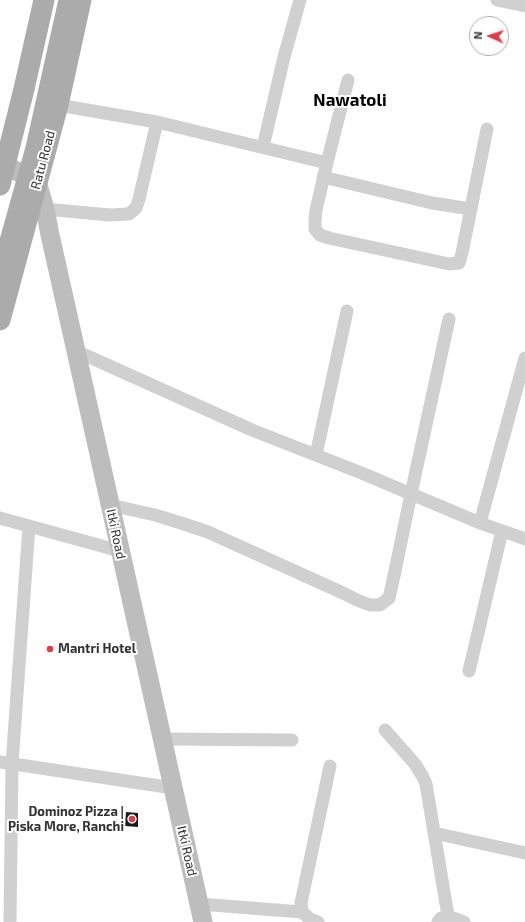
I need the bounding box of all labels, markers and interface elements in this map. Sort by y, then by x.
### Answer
north arrow [469,16,509,56]
text: N [471,31,484,40]
district label: Nawatoli [313,90,387,110]
street label: Ratu Road [28,129,58,191]
street label: Itki Road [103,507,129,561]
place label: Mantri Hotel [58,641,136,657]
marker: Mantri Hotel [45,644,55,654]
place label: Dominoz Pizza | Piska More, Ranchi [8,804,124,835]
marker: Dominoz Pizza | Piska More, Ranchi [127,814,137,824]
street label: Itki Road [174,824,200,878]

